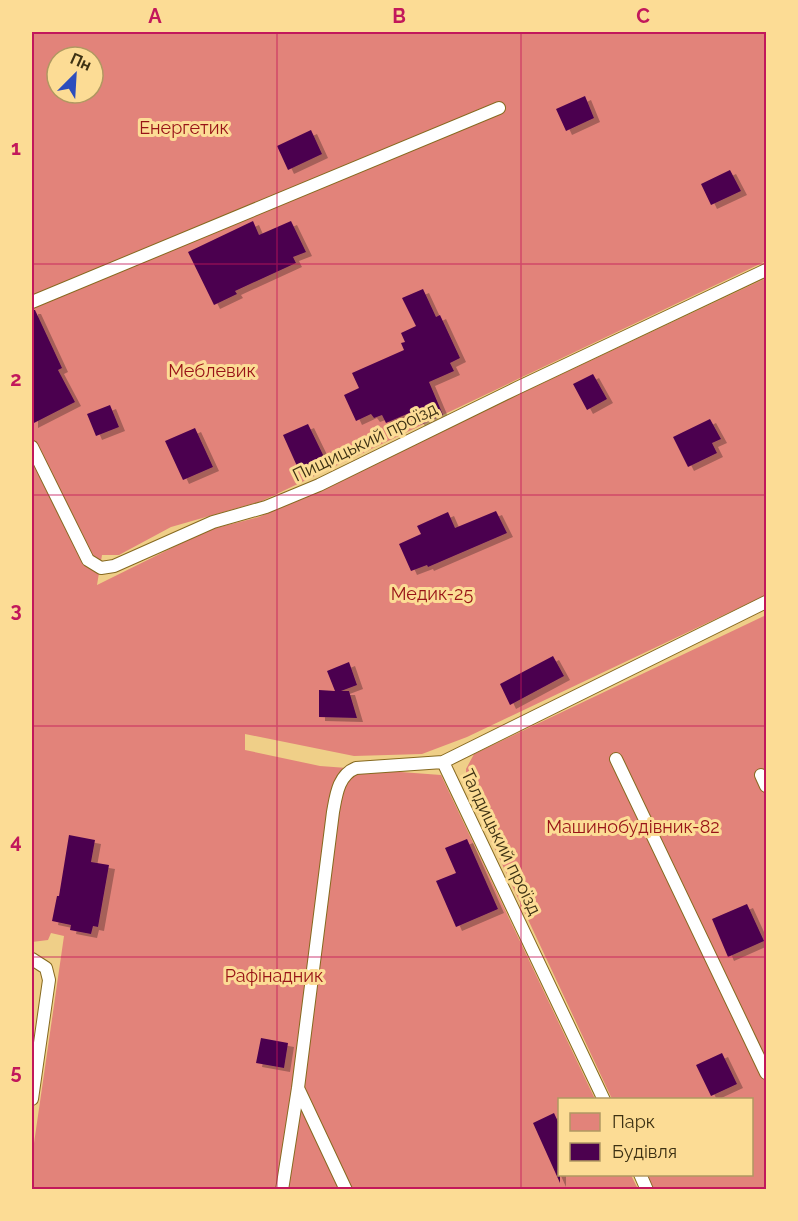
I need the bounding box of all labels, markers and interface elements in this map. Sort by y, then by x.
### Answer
text: A [148,4,162,28]
text: B [392,4,406,28]
text: C [636,4,650,28]
north arrow [45,45,105,105]
text: Пн [67,49,94,75]
park label: Енергетик [139,117,229,138]
text: 1 [11,136,21,160]
park label: Меблевик [168,360,256,381]
text: 2 [10,367,22,391]
street label: Пищицький проїзд [289,397,441,486]
park label: Медик-25 [391,583,473,604]
text: 3 [10,598,22,622]
street label: Талдицький проїзд [457,766,546,918]
park label: Машинобудівник-82 [546,816,720,837]
text: 4 [10,829,22,853]
park label: Рафінадник [225,965,323,986]
text: 5 [10,1060,22,1084]
legend [558,1098,753,1176]
text: Парк [612,1111,655,1132]
text: Будівля [612,1141,677,1162]

